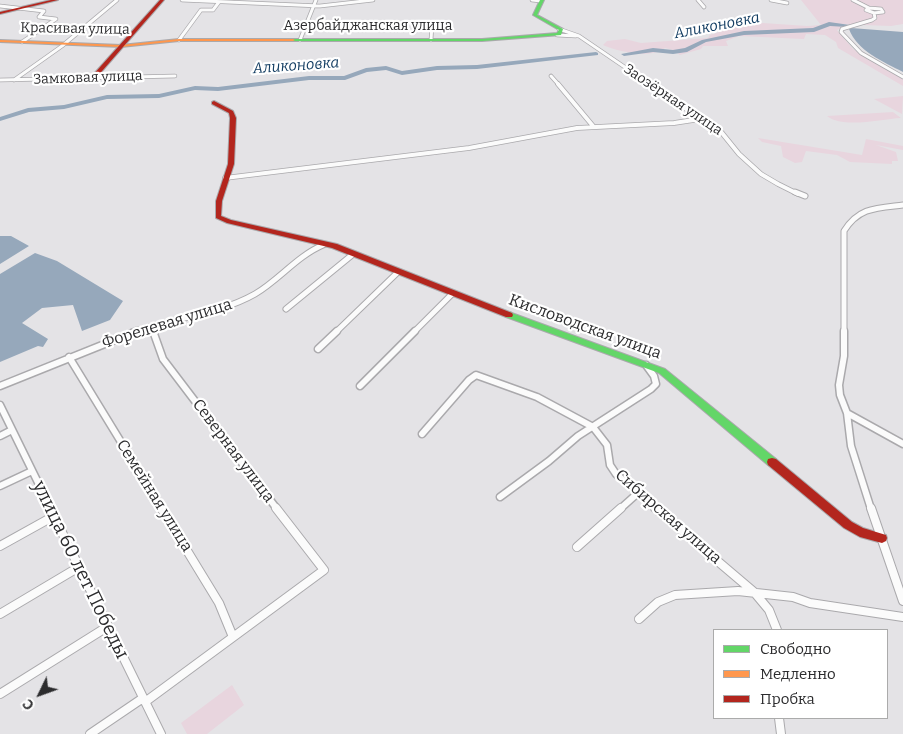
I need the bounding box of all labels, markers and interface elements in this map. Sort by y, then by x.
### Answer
water label: Аликоновка [673,9,761,43]
street label: Азербайджанская улица [284,18,452,34]
street label: Красивая улица [20,20,130,38]
water label: Аликоновка [252,54,340,78]
street label: Заозёрная улица [621,61,725,139]
street label: Замковая улица [33,68,143,88]
street label: Кисловодская улица [506,290,664,364]
street label: Форелевая улица [100,295,234,353]
street label: Северная улица [188,395,278,507]
street label: Семейная улица [112,436,196,556]
street label: Сибирская улица [611,466,725,568]
street label: улица 60 лет Победы [27,477,133,663]
legend [713,629,888,719]
text: Свободно [760,640,831,658]
text: Медленно [760,665,836,683]
north arrow [15,669,65,719]
text: Пробка [760,690,815,708]
text: С [19,695,38,713]

